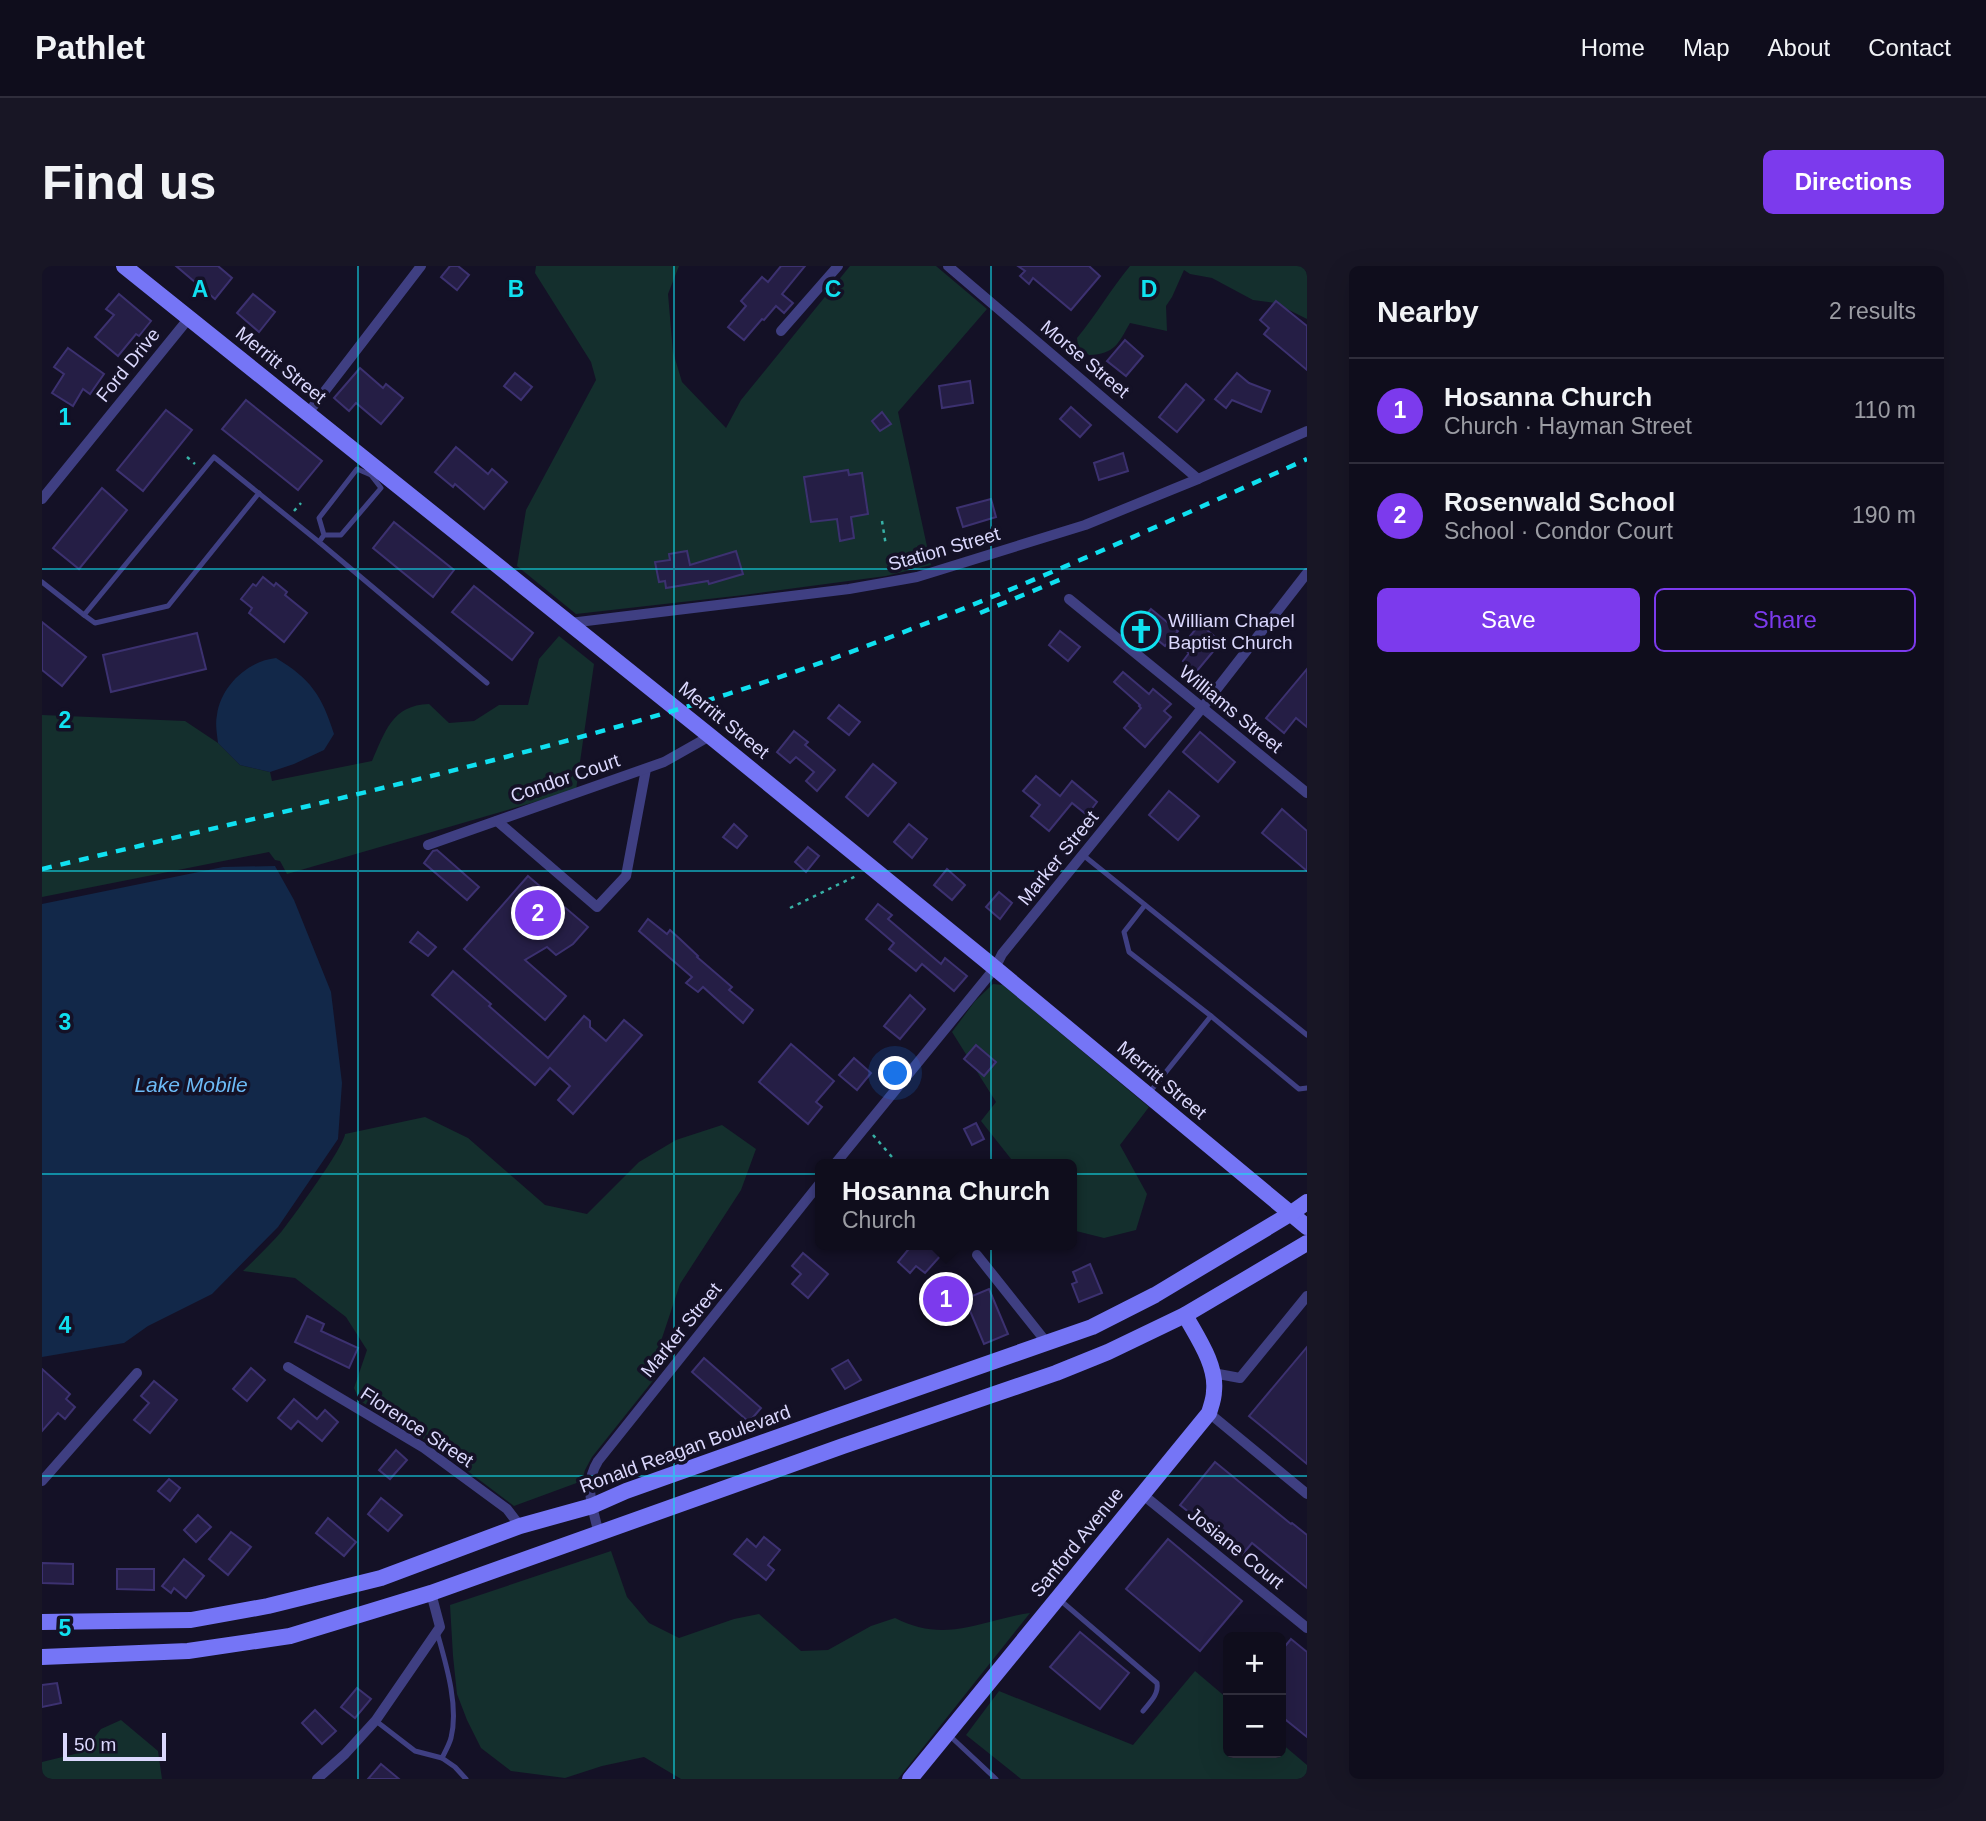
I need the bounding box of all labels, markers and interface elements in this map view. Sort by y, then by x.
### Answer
text: Pathlet [35,29,145,66]
text: Home [1581,34,1645,61]
text: Map [1683,34,1730,61]
text: About [1768,34,1830,61]
text: Contact [1868,34,1951,61]
button: Directions [1763,150,1944,214]
text: Find us [42,155,216,209]
text: A [192,276,208,302]
text: B [508,276,524,302]
text: C [825,276,841,302]
text: D [1141,276,1157,302]
text: Nearby [1377,295,1479,328]
text: 2 results [1829,298,1916,324]
street label: Morse Street [1037,316,1134,402]
street label: Merritt Street [232,322,331,408]
street label: Ford Drive [92,324,164,406]
text: Hosanna Church [1444,382,1652,412]
text: 1 [1394,397,1406,423]
text: 110 m [1854,397,1916,423]
text: 1 [59,404,72,430]
text: Church · Hayman Street [1444,413,1692,439]
text: Rosenwald School [1444,487,1675,517]
text: 2 [1394,502,1406,528]
text: 190 m [1852,502,1916,528]
text: School · Condor Court [1444,518,1673,544]
street label: Station Street [886,523,1003,575]
button: Save [1377,588,1640,652]
button: Share [1654,588,1916,652]
church icon: William Chapel Baptist Church [1120,610,1162,652]
place label: William Chapel Baptist Church [1168,610,1295,653]
street label: Williams Street [1175,661,1287,757]
street label: Merritt Street [675,677,774,763]
text: 2 [59,707,71,733]
street label: Condor Court [508,749,623,806]
street label: Marker Street [1014,806,1103,909]
pin: 2 [515,887,561,939]
text: 3 [59,1009,71,1035]
street label: Merritt Street [1113,1037,1211,1124]
your location [878,1056,912,1090]
water label: Lake Mobile [134,1073,248,1096]
popup [815,1159,1077,1250]
text: Hosanna Church [842,1176,1050,1206]
text: Church [842,1207,916,1233]
pin: 1 [923,1273,969,1325]
street label: Marker Street [637,1278,726,1381]
text: 4 [59,1312,72,1338]
street label: Florence Street [357,1383,478,1472]
street label: Ronald Reagan Boulevard [577,1401,793,1497]
street label: Sanford Avenue [1026,1483,1128,1601]
street label: Josiane Court [1184,1503,1289,1593]
text: 5 [59,1615,72,1641]
map controls [1223,1632,1286,1758]
button: + [1223,1632,1286,1695]
button: − [1223,1695,1286,1758]
scale bar [63,1730,166,1762]
text: 50 m [74,1734,116,1755]

